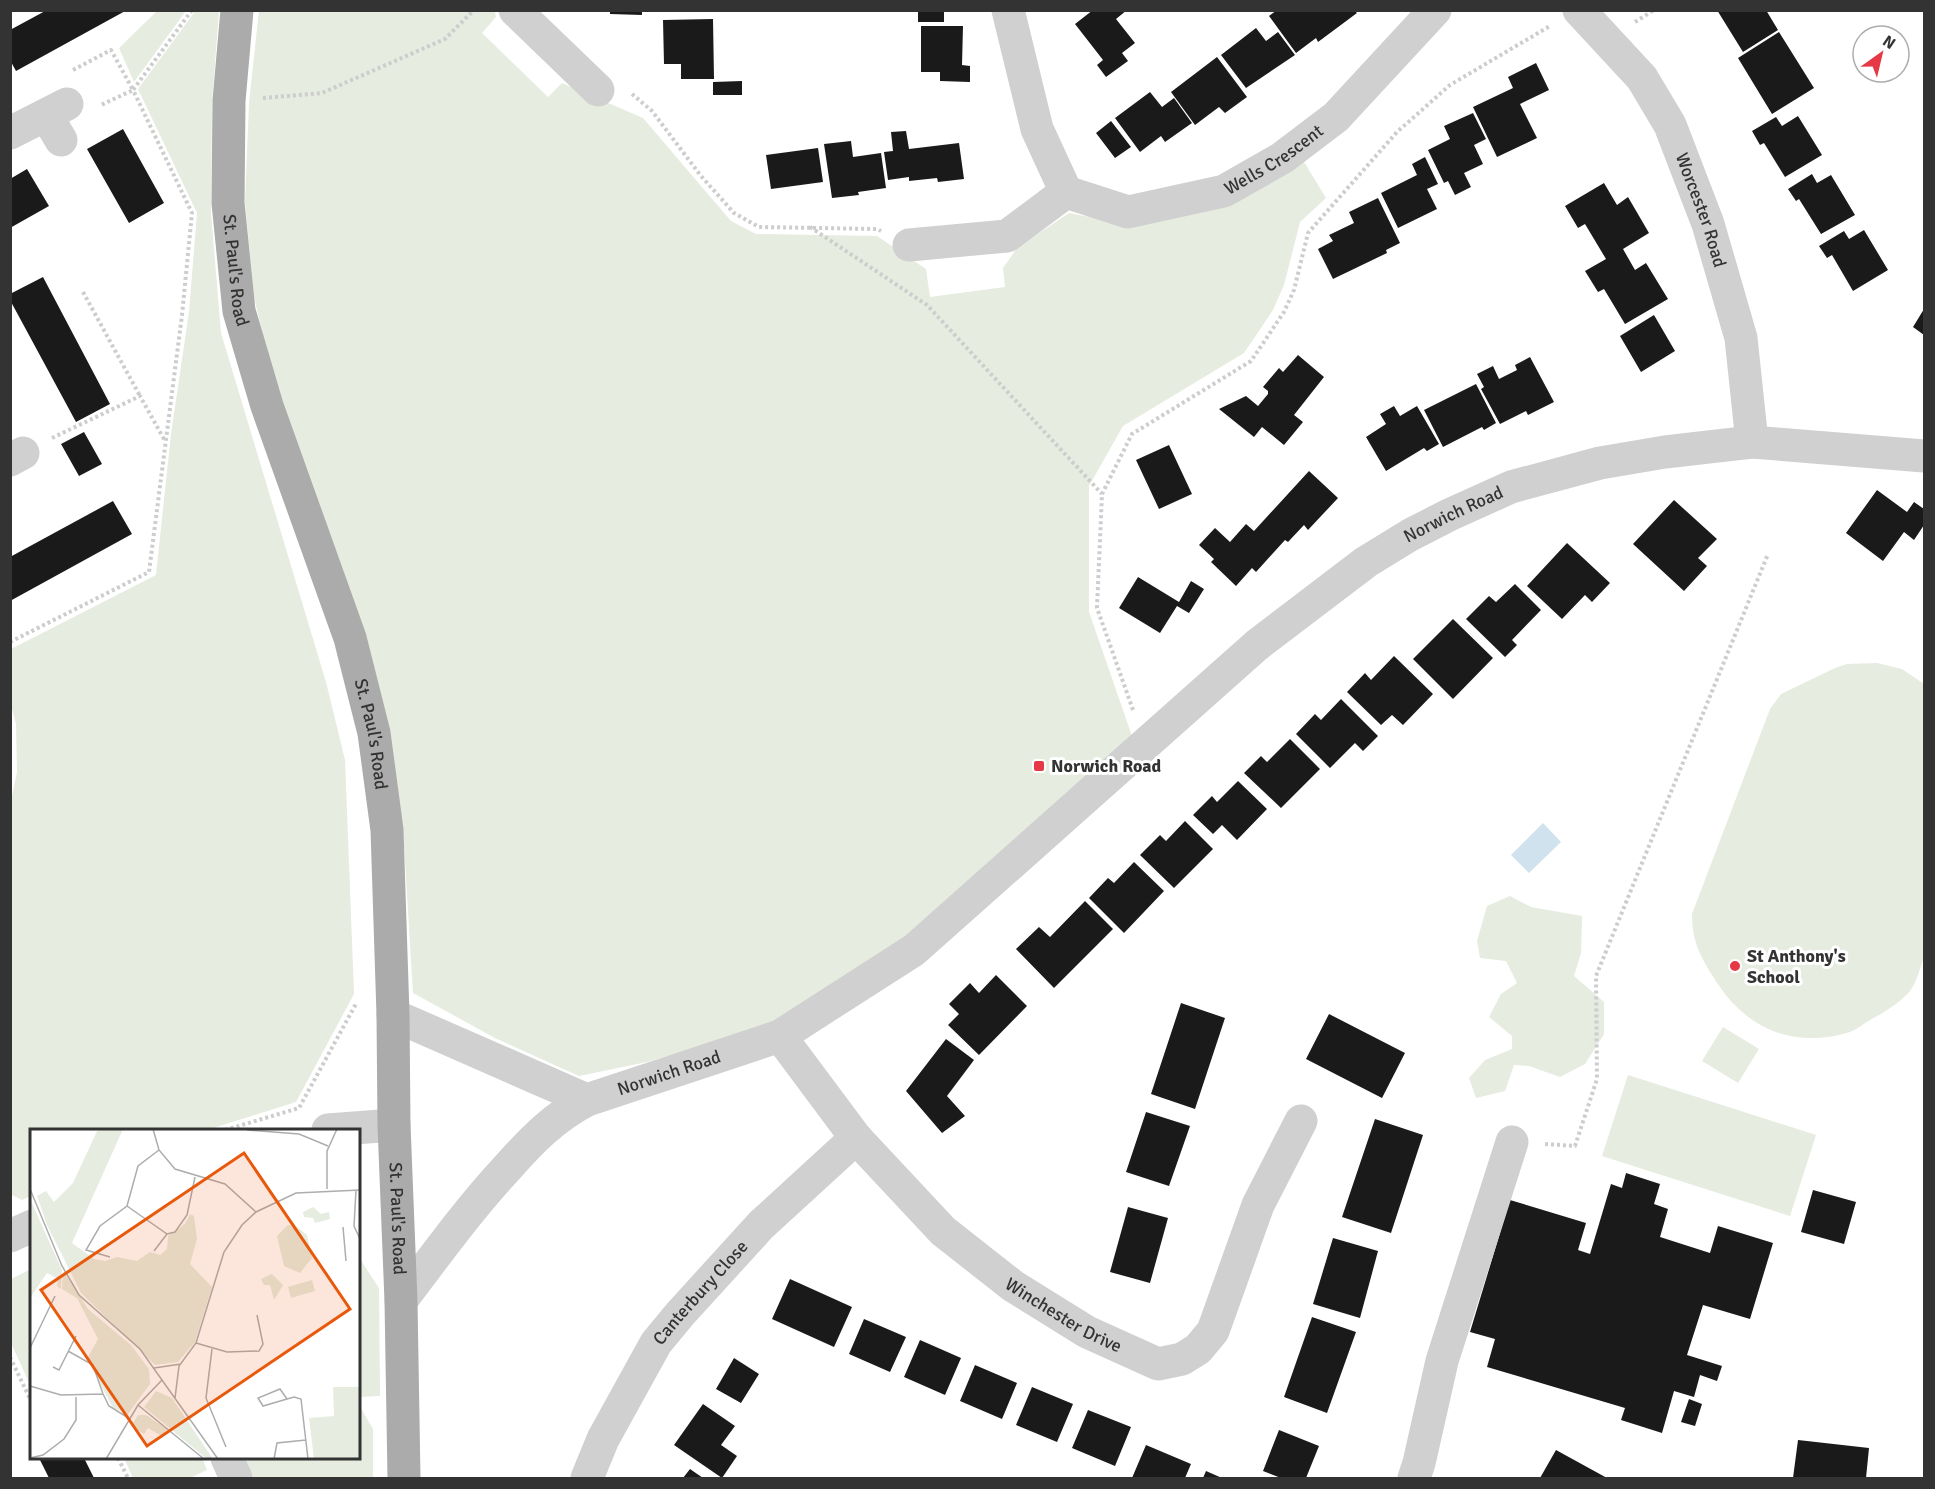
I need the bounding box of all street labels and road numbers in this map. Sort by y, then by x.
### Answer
street label: Wells Crescent [1220,120,1327,200]
street label: Worcester Road [1671,150,1731,270]
street label: St. Paul's Road [218,213,254,329]
street label: Norwich Road [1400,481,1506,547]
street label: St. Paul's Road [350,676,392,791]
street label: Norwich Road [614,1045,723,1100]
street label: St. Paul's Road [384,1162,411,1275]
street label: Canterbury Close [648,1236,753,1349]
street label: Winchester Drive [1001,1273,1125,1357]

